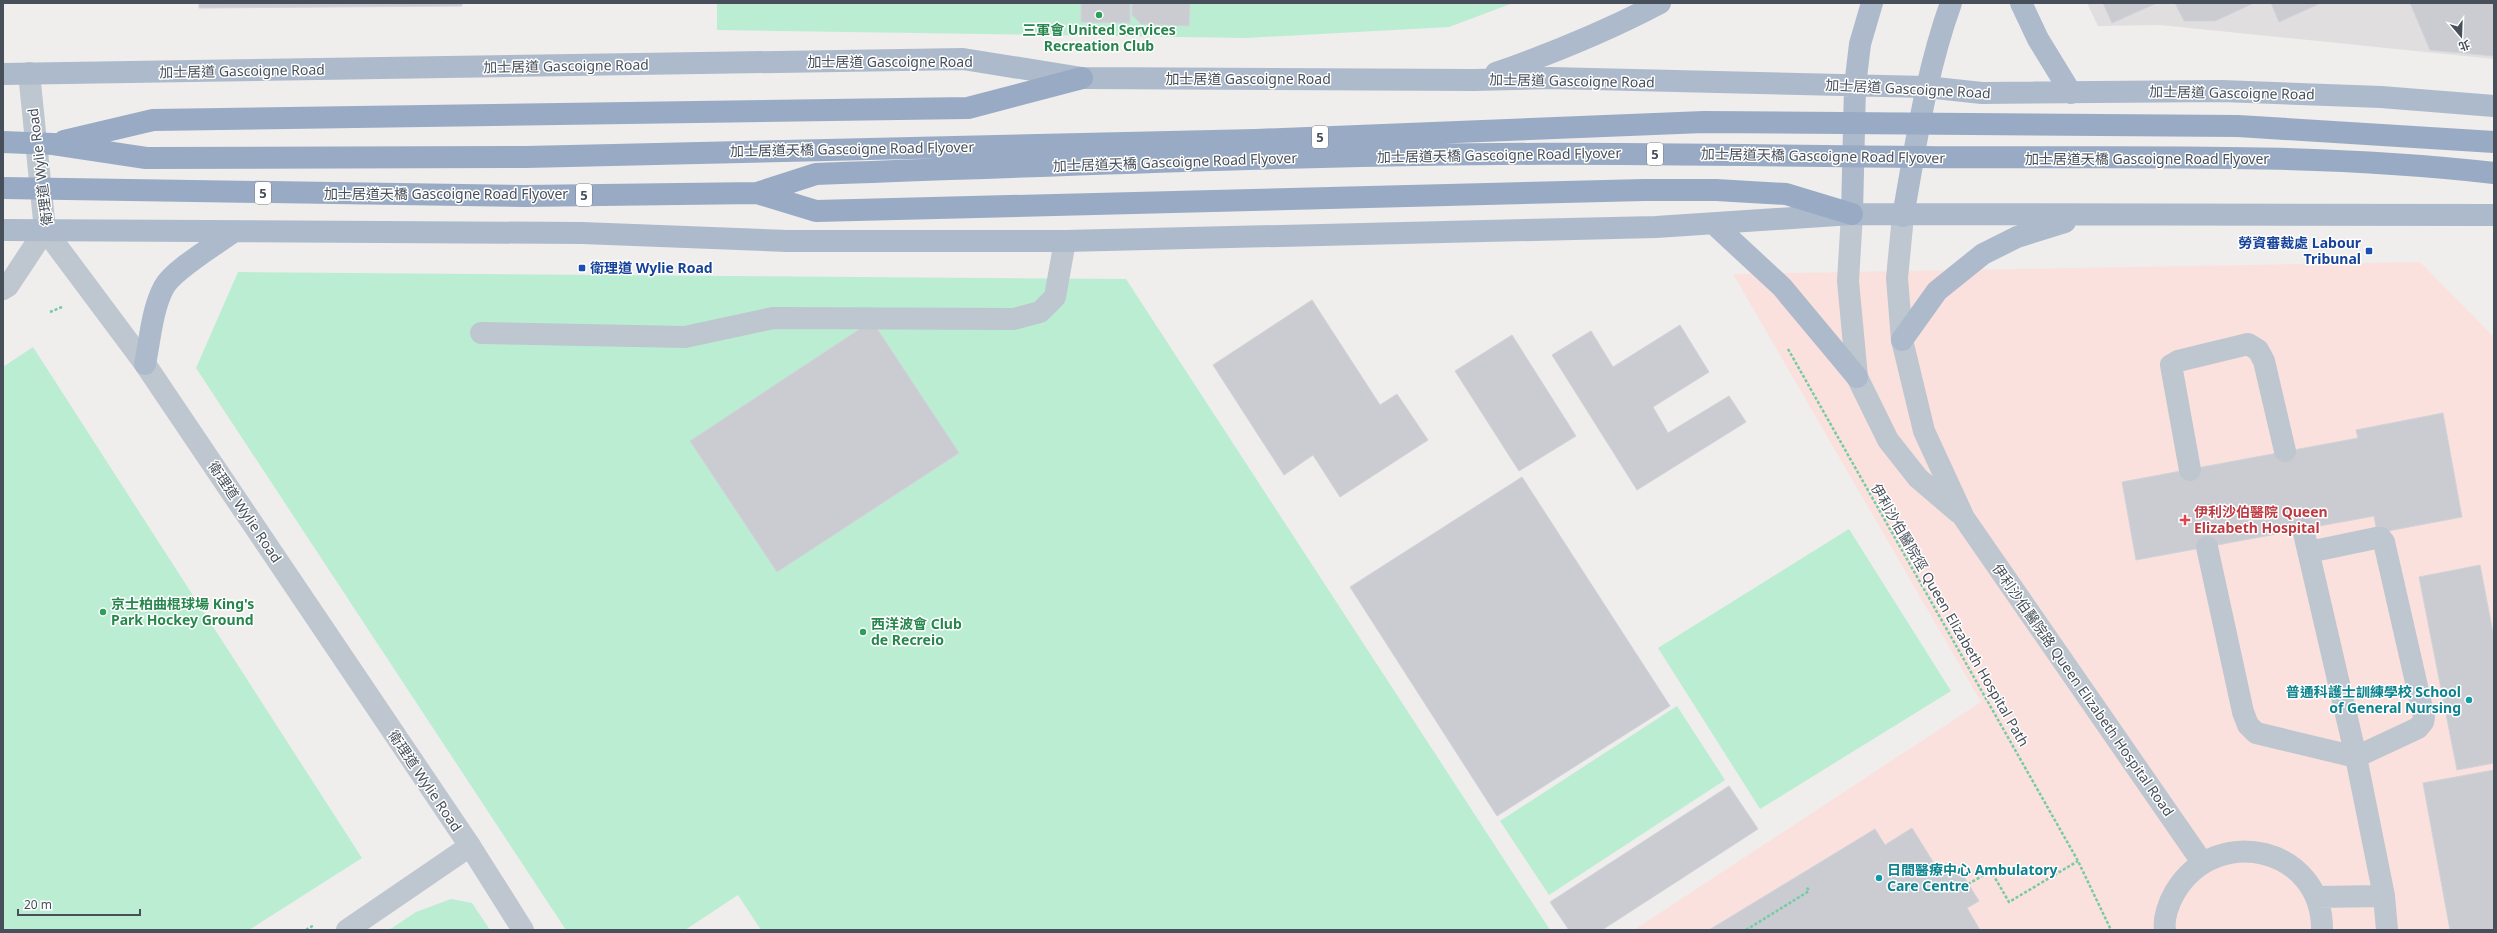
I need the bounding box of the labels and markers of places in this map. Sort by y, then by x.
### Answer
marker: 三軍會 United Services Recreation Club [1094,10,1104,20]
place label: 三軍會 United Services Recreation Club [1022,20,1176,55]
place label: 勞資審裁處 Labour Tribunal [2238,233,2362,268]
marker: 勞資審裁處 Labour Tribunal [2364,246,2374,256]
place label: 衛理道 Wylie Road [590,258,713,277]
marker: 衛理道 Wylie Road [577,263,587,273]
place label: 伊利沙伯醫院 Queen Elizabeth Hospital [2194,502,2328,537]
marker: 伊利沙伯醫院 Queen Elizabeth Hospital [2179,514,2191,526]
place label: 京士柏曲棍球場 King's Park Hockey Ground [111,594,254,629]
marker: 京士柏曲棍球場 King's Park Hockey Ground [98,607,108,617]
place label: 西洋波會 Club de Recreio [871,614,962,649]
marker: 西洋波會 Club de Recreio [858,627,868,637]
place label: 普通科護士訓練學校 School of General Nursing [2286,682,2461,717]
marker: 普通科護士訓練學校 School of General Nursing [2464,695,2474,705]
place label: 日間醫療中心 Ambulatory Care Centre [1887,860,2058,895]
marker: 日間醫療中心 Ambulatory Care Centre [1874,873,1884,883]

